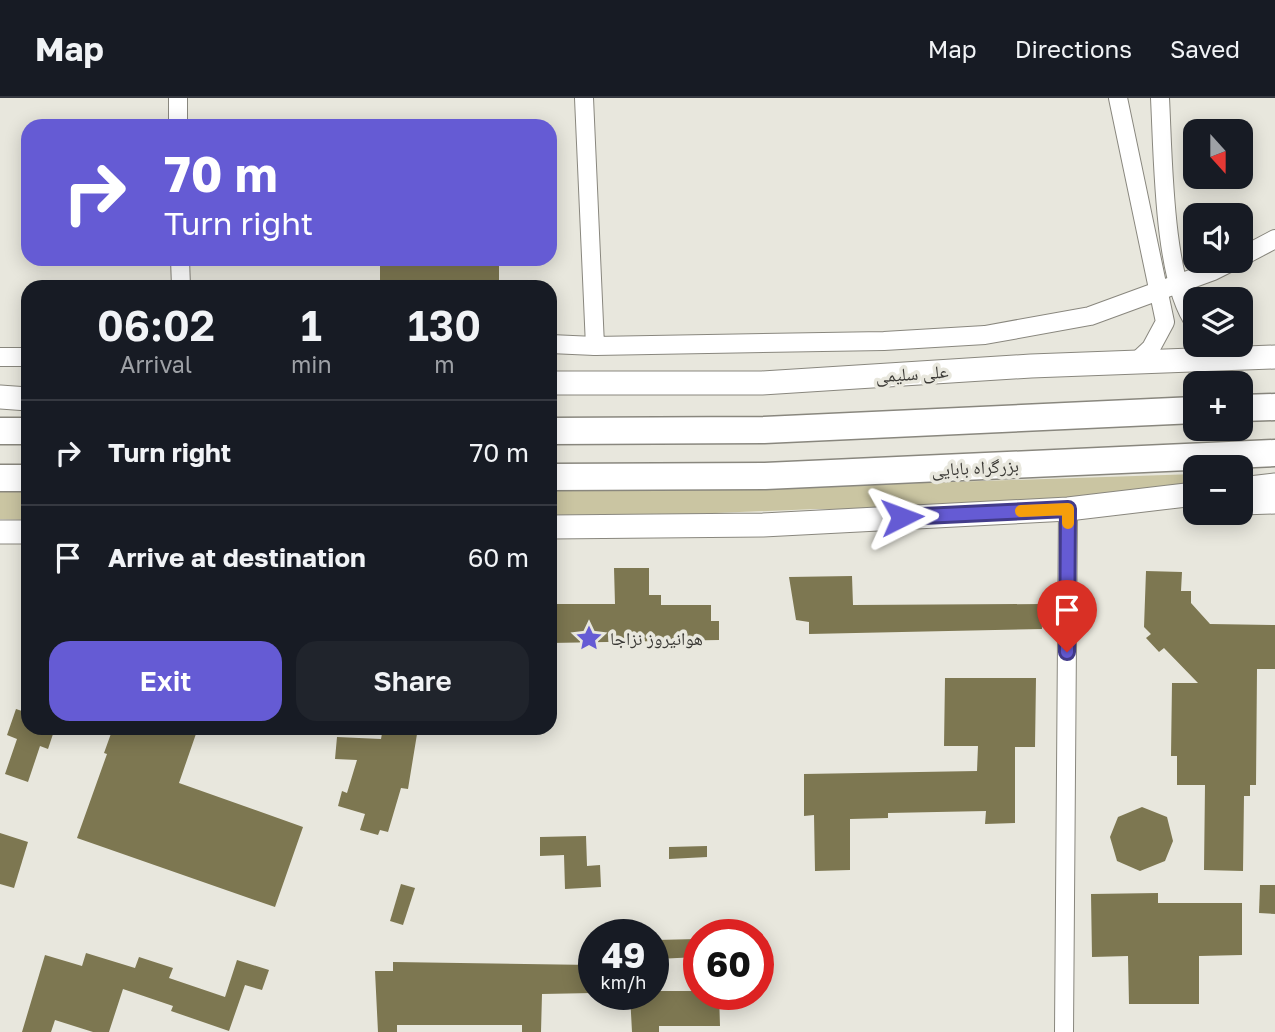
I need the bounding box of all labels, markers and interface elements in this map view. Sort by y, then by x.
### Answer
text: Map [35,29,104,68]
text: Map [928,34,977,63]
text: Directions [1015,34,1132,63]
text: Saved [1170,34,1240,63]
north arrow [1183,119,1253,189]
map controls [1183,119,1253,525]
text: 70 m [164,144,278,203]
icon: right [49,147,140,238]
button: sound [1183,203,1253,273]
text: Turn right [164,204,313,242]
button: layers [1183,287,1253,357]
text: 06:02 [97,300,215,350]
text: 1 [301,300,322,350]
text: 130 [408,300,481,350]
text: Arrival [120,350,192,378]
text: min [291,350,332,378]
text: m [434,350,455,378]
street label: علی سلیمی [875,359,949,388]
button: + [1183,371,1253,441]
icon: right [49,434,87,472]
text: Turn right [108,437,231,468]
text: 70 m [470,437,529,468]
street label: بزرگراه بابایی [931,454,1019,481]
button: − [1183,455,1253,525]
position arrow [865,480,939,554]
icon: arrive [49,539,87,577]
text: Arrive at destination [108,542,366,573]
text: 60 m [468,542,529,573]
pin [1037,580,1097,652]
icon: arrive [1048,591,1086,629]
place icon: هوانیروز نزاجا [574,623,604,653]
place label: هوانیروز نزاجا [610,627,703,649]
button: Exit [49,641,282,721]
button: Share [296,641,529,721]
speed limit sign: 60 [683,919,774,1010]
text: 49 [601,934,646,976]
text: km/h [601,971,646,993]

